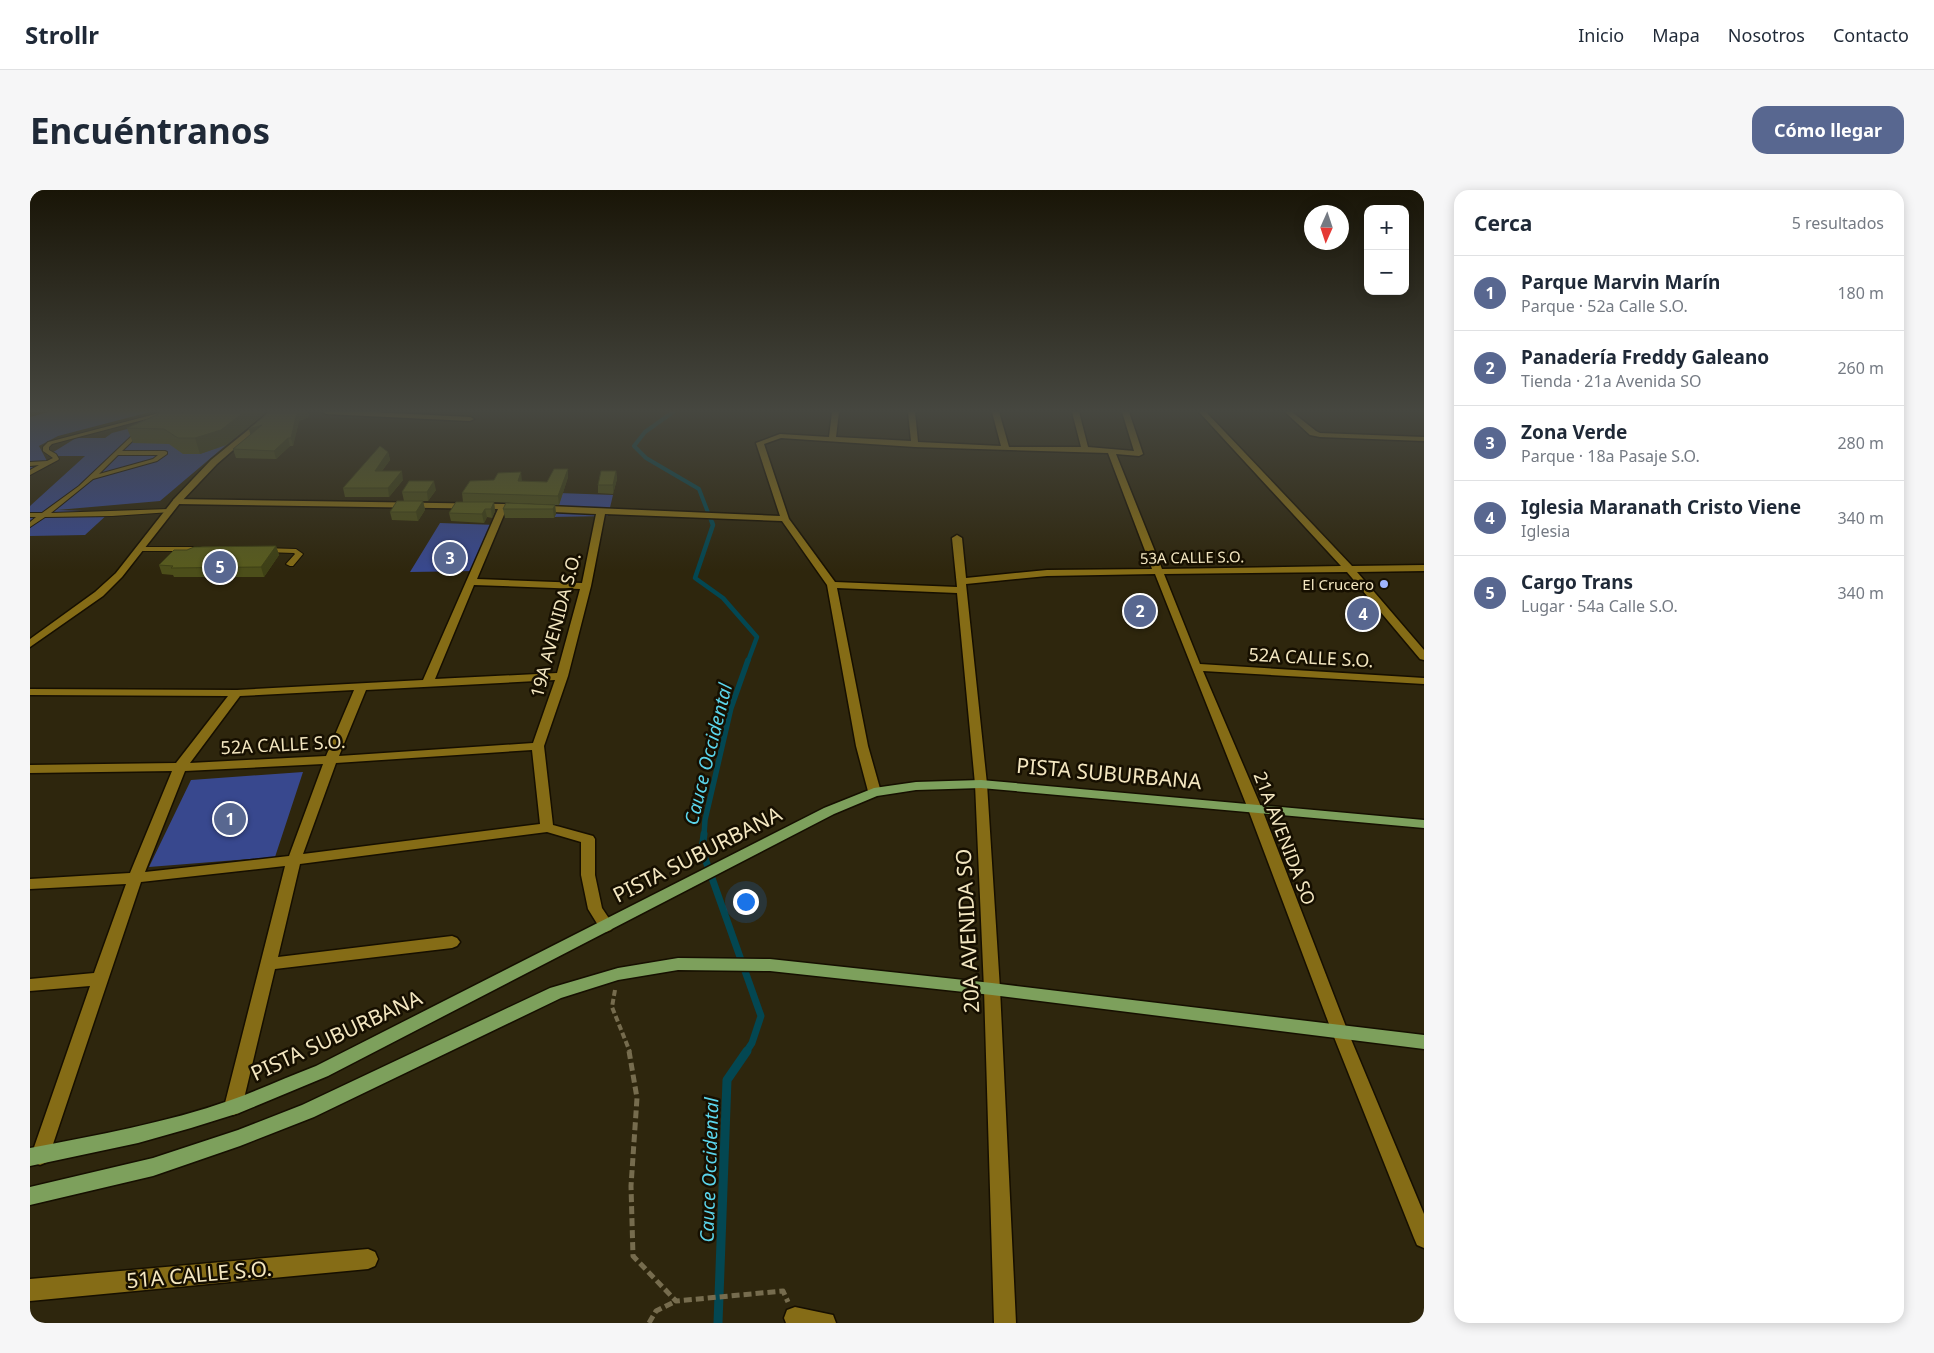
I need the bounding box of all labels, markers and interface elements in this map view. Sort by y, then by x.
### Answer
text: Strollr [25,18,99,51]
text: Inicio [1578,23,1624,47]
text: Mapa [1652,23,1700,47]
text: Nosotros [1728,23,1805,47]
text: Contacto [1833,23,1909,47]
button: Cómo llegar [1752,106,1904,154]
text: Encuéntranos [30,107,270,154]
north arrow [1304,205,1349,250]
map controls [1364,205,1409,295]
button: + [1364,205,1409,250]
text: Cerca [1474,209,1532,237]
text: 5 resultados [1792,212,1884,234]
button: − [1364,250,1409,295]
text: Parque Marvin Marín [1521,269,1720,295]
text: 1 [1485,282,1495,304]
text: 180 m [1837,282,1884,304]
text: Parque · 52a Calle S.O. [1521,295,1688,317]
text: Panadería Freddy Galeano [1521,344,1769,370]
text: 2 [1485,357,1495,379]
text: 260 m [1837,357,1884,379]
text: Tienda · 21a Avenida SO [1521,370,1701,392]
text: Zona Verde [1521,419,1627,445]
text: 3 [1485,432,1495,454]
text: 280 m [1837,432,1884,454]
text: Parque · 18a Pasaje S.O. [1521,445,1700,467]
text: Iglesia Maranath Cristo Viene [1521,494,1801,520]
text: 4 [1485,507,1495,529]
text: 340 m [1837,507,1884,529]
text: Iglesia [1521,520,1570,542]
pin: 3 [434,539,466,577]
street label: 53A CALLE S.O. [1140,546,1244,568]
pin: 5 [204,548,236,586]
street label: 19A AVENIDA S.O. [524,550,586,700]
text: Cargo Trans [1521,569,1633,595]
place label: El Crucero [1302,574,1374,594]
marker: El Crucero [1378,578,1390,590]
text: 5 [1485,582,1495,604]
text: 340 m [1837,582,1884,604]
pin: 2 [1124,592,1156,630]
pin: 4 [1347,595,1379,633]
text: Lugar · 54a Calle S.O. [1521,595,1678,617]
street label: 52A CALLE S.O. [1248,642,1374,672]
water label: Cauce Occidental [678,679,738,828]
street label: 52A CALLE S.O. [220,729,346,759]
street label: PISTA SUBURBANA [1015,751,1203,795]
street label: 21A AVENIDA SO [1249,768,1321,908]
street label: PISTA SUBURBANA [608,799,787,909]
pin: 1 [214,800,246,838]
street label: 20A AVENIDA SO [949,848,985,1014]
your location [733,889,759,915]
street label: PISTA SUBURBANA [246,983,427,1087]
water label: Cauce Occidental [693,1096,725,1243]
street label: 51A CALLE S.O. [125,1254,273,1294]

